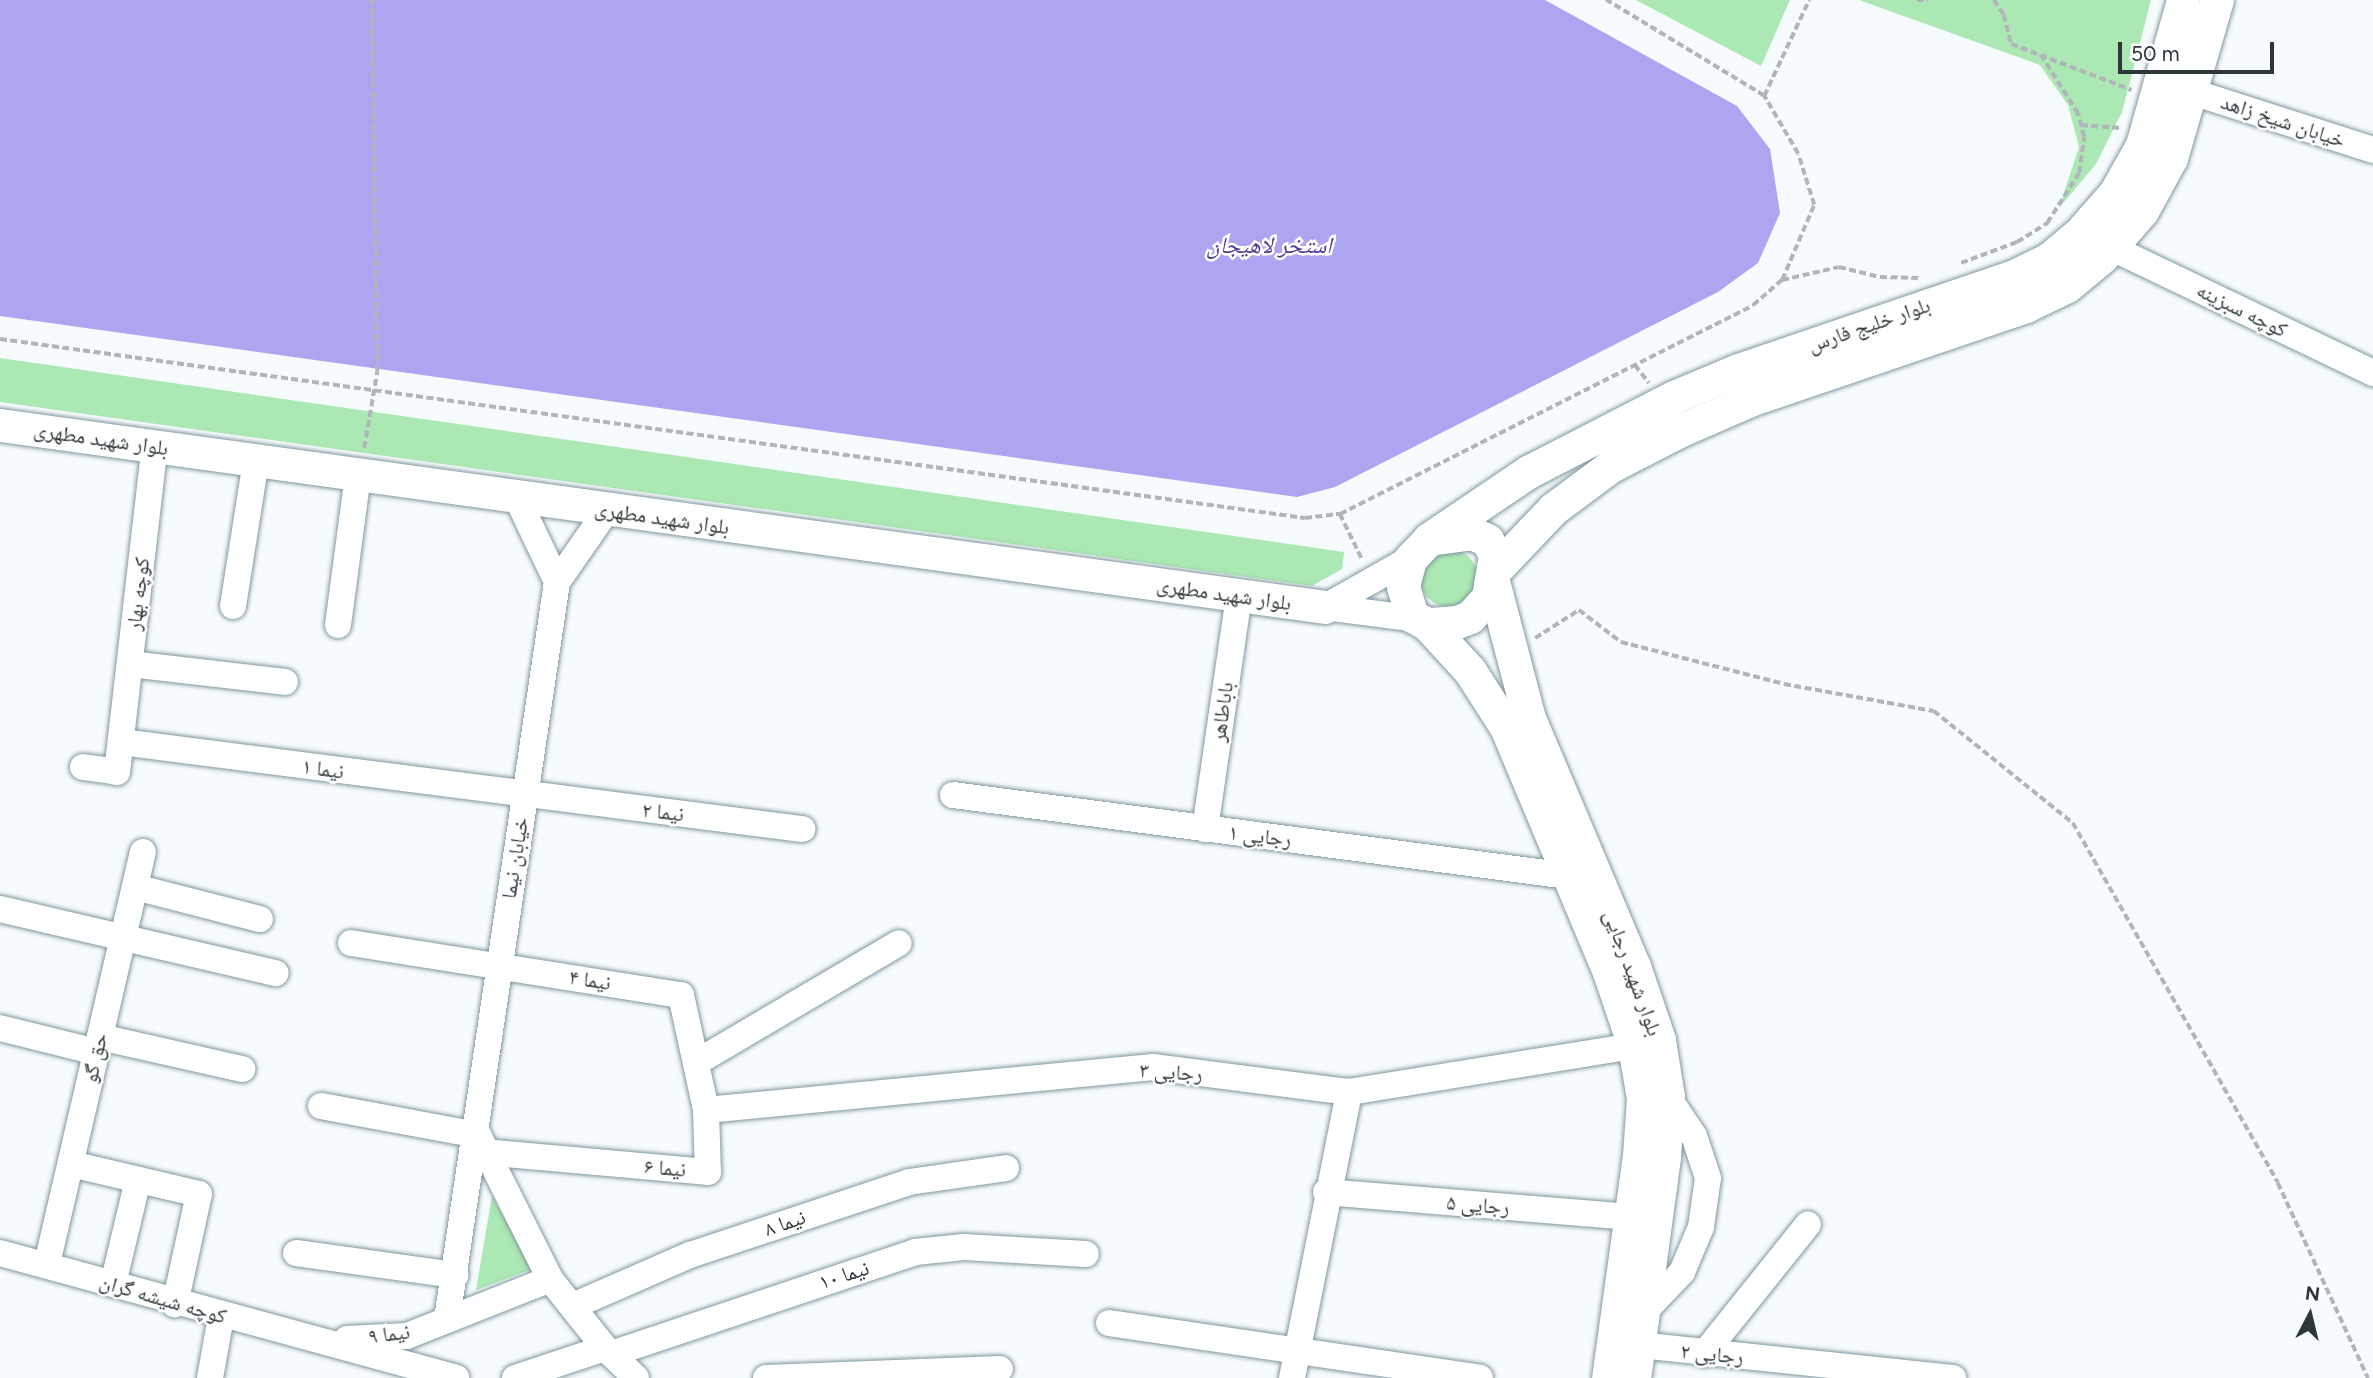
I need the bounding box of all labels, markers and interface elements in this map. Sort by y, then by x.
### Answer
scale bar [2121,28,2277,72]
text: 50 m [2131,41,2180,66]
street label: خیابان شیخ زاهد [2218,89,2348,153]
water label: استخر لاهیجان [1206,231,1332,259]
street label: کوچه سبزینه [2193,277,2291,343]
street label: بلوار خلیج فارس [1804,292,1934,358]
street label: بلوار شهید مطهری [32,417,170,461]
street label: بلوار شهید مطهری [593,496,731,540]
street label: کوچه بهار [121,556,155,632]
street label: بلوار شهید مطهری [1155,572,1293,616]
street label: باباطاهر [1205,680,1239,744]
street label: نیما ۱ [300,754,346,784]
street label: نیما ۲ [641,797,685,827]
street label: خیابان نیما [496,815,534,901]
street label: رجایی ۱ [1227,820,1293,852]
street label: بلوار شهید رجایی [1599,907,1667,1039]
street label: نیما ۴ [567,964,613,996]
street label: حق گو [77,1031,113,1085]
street label: رجایی ۳ [1139,1057,1203,1087]
street label: نیما ۶ [643,1154,687,1182]
street label: رجایی ۵ [1446,1190,1510,1220]
street label: نیما ۸ [761,1204,809,1242]
street label: نیما ۱۰ [816,1255,872,1295]
street label: کوچه شیشه گران [97,1269,229,1329]
north arrow [2275,1280,2345,1350]
text: N [2304,1281,2321,1306]
street label: نیما ۹ [367,1319,411,1349]
street label: رجایی ۲ [1679,1338,1745,1370]

